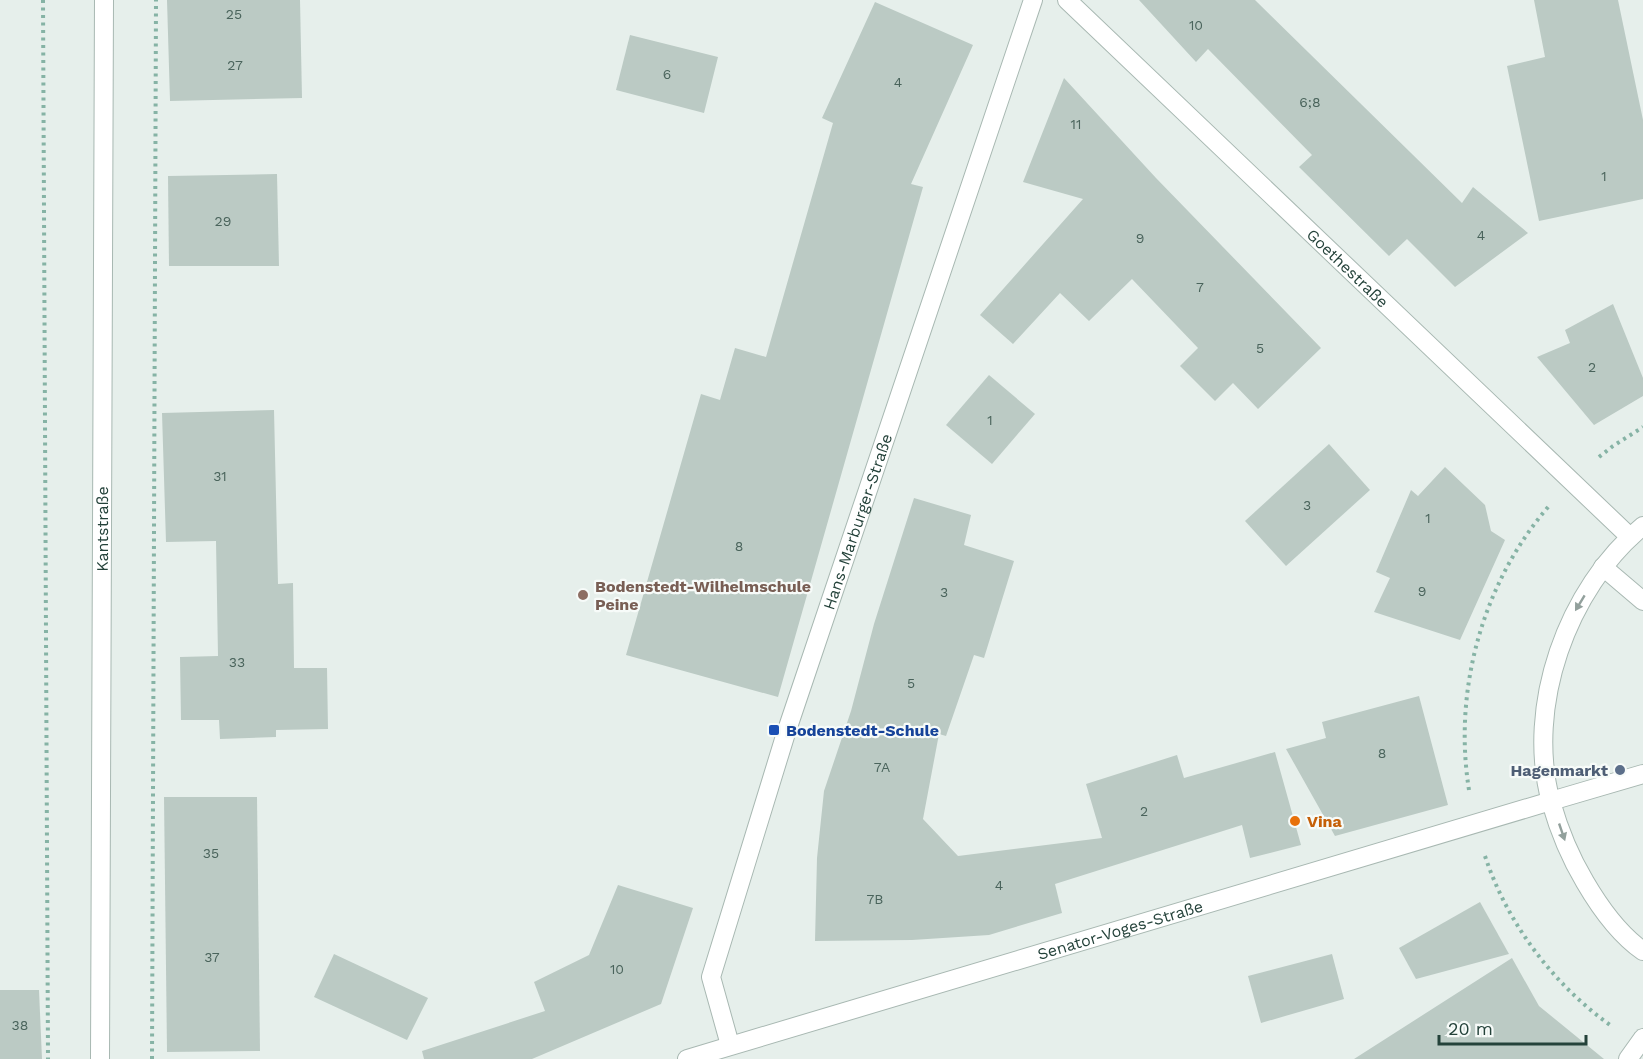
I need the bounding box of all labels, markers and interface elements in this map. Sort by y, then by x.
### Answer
house number: 25 [226,6,242,22]
house number: 10 [1189,17,1203,33]
house number: 27 [227,57,243,73]
house number: 6 [663,66,671,82]
house number: 4 [894,74,902,90]
house number: 6;8 [1299,94,1321,110]
house number: 11 [1071,116,1081,132]
house number: 1 [1601,168,1607,184]
house number: 29 [215,213,231,229]
street label: Goethestraße [1303,224,1393,311]
house number: 4 [1477,227,1485,243]
house number: 9 [1136,230,1144,246]
house number: 7 [1196,279,1204,295]
house number: 5 [1256,340,1264,356]
house number: 2 [1588,359,1596,375]
house number: 1 [987,412,993,428]
street label: Hans-Marburger-Straße [819,431,896,612]
house number: 31 [213,468,227,484]
street label: Kantstraße [92,486,112,572]
house number: 3 [1303,497,1311,513]
house number: 1 [1425,510,1431,526]
house number: 8 [735,538,743,554]
place label: Bodenstedt-Wilhelmschule Peine [595,577,811,614]
house number: 9 [1418,583,1426,599]
house number: 3 [940,584,948,600]
marker: Bodenstedt-Wilhelmschule Peine [576,588,590,602]
one-way arrow [1574,595,1585,611]
house number: 33 [229,654,245,670]
house number: 5 [907,675,915,691]
place label: Bodenstedt-Schule [786,721,939,740]
marker: Bodenstedt-Schule [767,723,781,737]
house number: 8 [1378,745,1386,761]
house number: 7A [874,759,890,775]
place label: Hagenmarkt [1511,761,1608,780]
marker: Hagenmarkt [1613,763,1627,777]
house number: 2 [1140,803,1148,819]
place label: Vina [1307,812,1343,831]
marker: Vina [1288,814,1302,828]
one-way arrow [1557,823,1567,841]
house number: 35 [203,845,219,861]
house number: 4 [995,877,1003,893]
house number: 7B [867,891,884,907]
street label: Senator-Voges-Straße [1035,896,1205,963]
house number: 37 [204,949,220,965]
house number: 10 [610,961,624,977]
scale bar [1439,1008,1586,1046]
house number: 38 [12,1017,28,1033]
text: 20 m [1448,1018,1493,1039]

